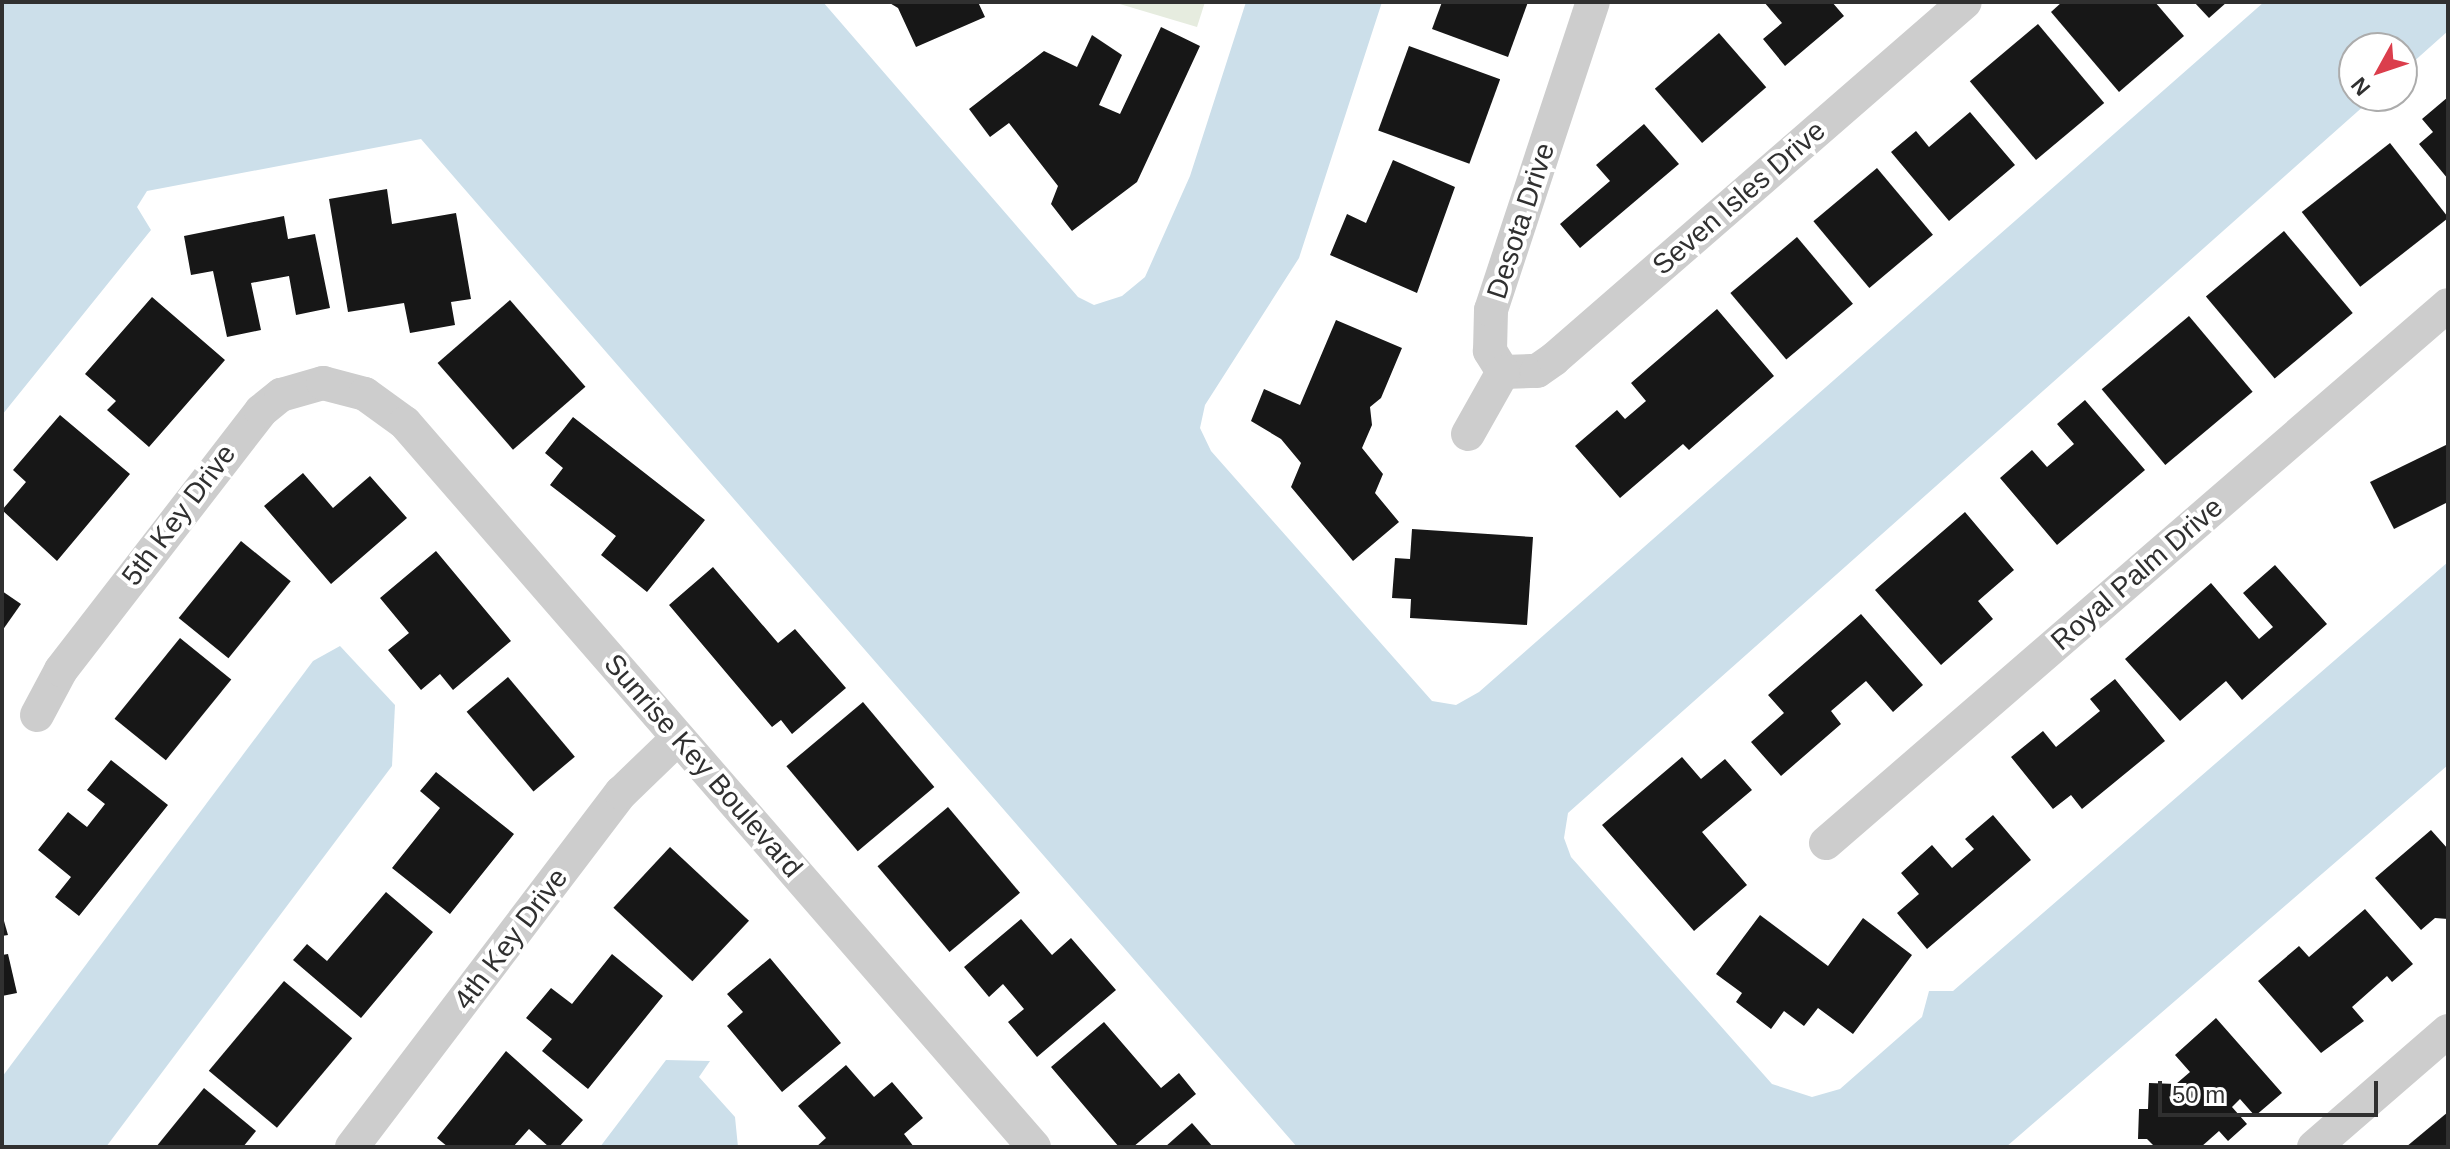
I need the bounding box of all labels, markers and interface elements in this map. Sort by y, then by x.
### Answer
north arrow [2338,32,2418,112]
text: N [2346,72,2375,101]
street label: Seven Isles Drive [1646,114,1832,282]
street label: Desota Drive [1480,139,1562,303]
street label: 5th Key Drive [115,438,243,592]
street label: Royal Palm Drive [2044,490,2230,658]
street label: Sunrise Key Boulevard [597,647,809,885]
street label: 4th Key Drive [447,862,575,1016]
scale bar [2162,1065,2382,1115]
text: 50 m [2172,1081,2225,1108]

